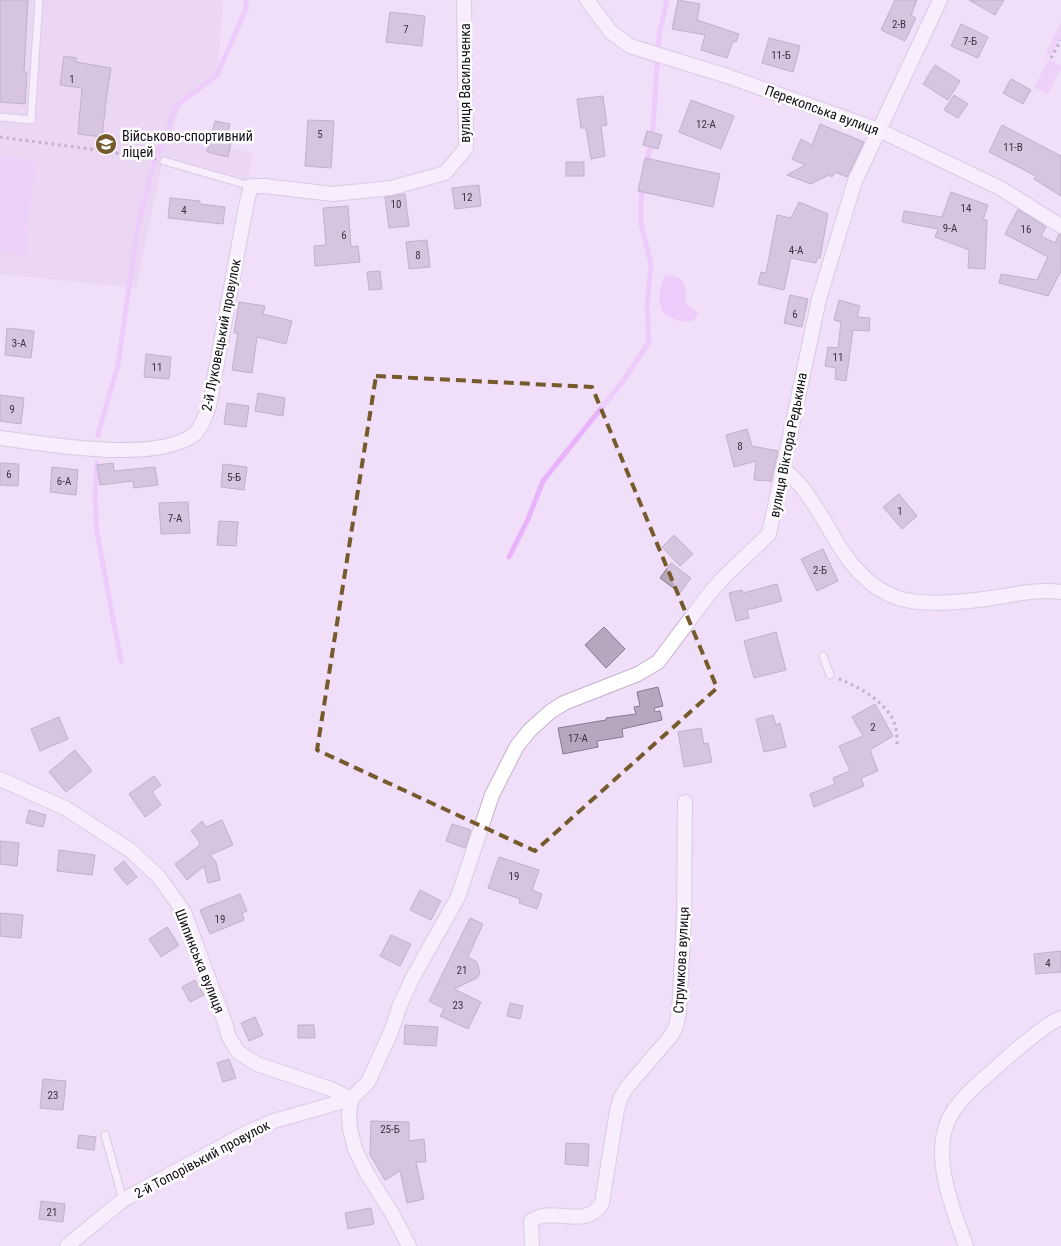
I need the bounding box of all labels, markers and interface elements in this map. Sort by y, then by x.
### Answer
house number: 2-В [892,18,906,31]
house number: 7 [403,23,409,36]
street label: вулиця Васильченка [457,23,473,143]
house number: 7-Б [963,35,977,48]
house number: 11-Б [771,49,791,62]
house number: 1 [69,73,75,86]
street label: Перекопська вулиця [763,82,881,138]
house number: 12-А [696,118,717,131]
place label: Військово-спортивний ліцей [122,128,253,160]
house number: 5 [317,128,323,141]
school or university icon: Військово-спортивний ліцей [94,132,118,156]
house number: 11-В [1003,141,1023,154]
house number: 12 [462,191,472,204]
house number: 10 [391,198,401,211]
house number: 14 [961,202,972,215]
house number: 4 [181,204,187,217]
house number: 9-А [943,222,958,235]
house number: 16 [1021,223,1031,236]
house number: 6 [341,229,347,242]
house number: 4-А [789,244,804,257]
house number: 8 [415,249,421,262]
street label: 2-й Луковецький провулок [198,257,244,413]
house number: 6 [792,308,798,321]
house number: 3-А [12,337,27,350]
house number: 11 [833,351,843,364]
house number: 11 [152,361,162,374]
street label: вулиця Віктора Редькина [766,371,810,519]
house number: 9 [9,403,15,416]
house number: 8 [737,440,743,453]
house number: 6 [6,468,12,481]
house number: 5-Б [227,471,241,484]
house number: 6-А [57,475,72,488]
house number: 1 [897,505,903,518]
house number: 7-А [168,512,183,525]
house number: 2-Б [813,564,827,577]
house number: 2 [870,721,876,734]
house number: 17-А [568,732,589,745]
house number: 19 [509,870,519,883]
street label: Струмкова вулиця [670,906,692,1014]
street label: Шипинська вулиця [172,907,228,1015]
house number: 19 [215,913,225,926]
house number: 4 [1045,957,1051,970]
house number: 21 [457,964,467,977]
house number: 23 [453,999,463,1012]
house number: 23 [48,1089,58,1102]
street label: 2-й Топорівький провулок [132,1116,273,1201]
house number: 25-Б [380,1123,400,1136]
house number: 21 [47,1206,57,1219]

